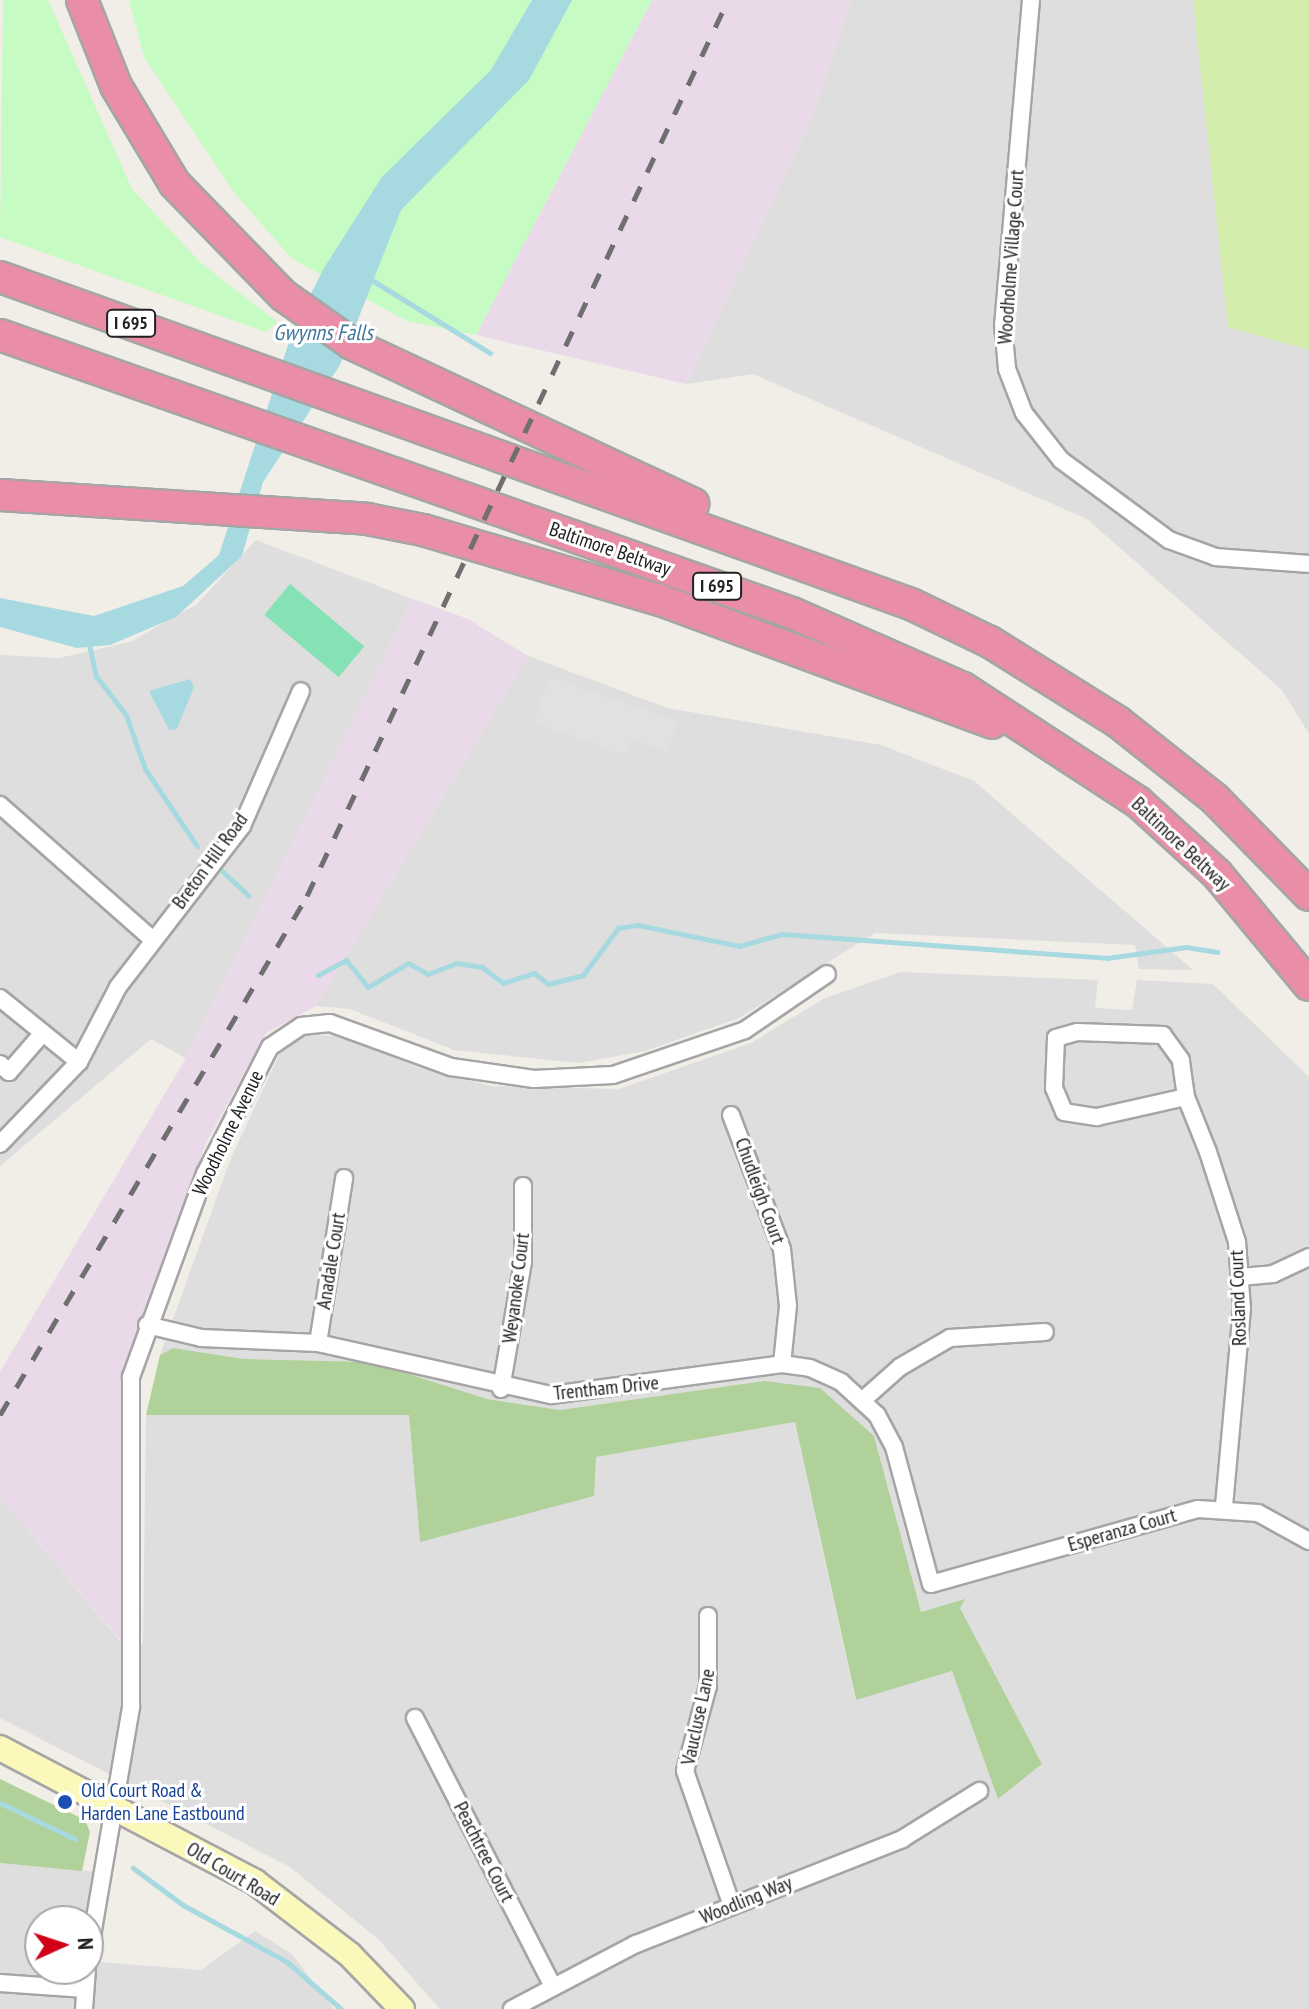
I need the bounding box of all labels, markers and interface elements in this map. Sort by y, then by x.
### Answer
street label: Woodholme Village Court [993,169,1029,345]
road number: I 695 [105,309,157,337]
water label: Gwynns Falls [273,320,373,346]
street label: Baltimore Beltway [546,517,674,581]
road number: I 695 [691,572,743,600]
street label: Baltimore Beltway [1126,792,1236,896]
street label: Breton Hill Road [167,808,253,914]
street label: Woodholme Avenue [187,1066,269,1200]
street label: Chudleigh Court [730,1134,790,1248]
street label: Anadale Court [312,1211,350,1311]
street label: Weyanoke Court [497,1231,535,1345]
street label: Rosland Court [1224,1250,1252,1346]
street label: Trentham Drive [552,1371,660,1405]
street label: Esperanza Court [1065,1503,1179,1557]
street label: Vaucluse Lane [676,1667,720,1767]
place label: Old Court Road & Harden Lane Eastbound [81,1778,245,1825]
marker: Old Court Road & Harden Lane Eastbound [56,1793,74,1811]
street label: Peachtree Court [448,1798,520,1906]
street label: Old Court Road [182,1837,284,1911]
street label: Woodling Way [696,1871,796,1929]
north arrow [24,1905,104,1985]
text: N [72,1937,100,1951]

